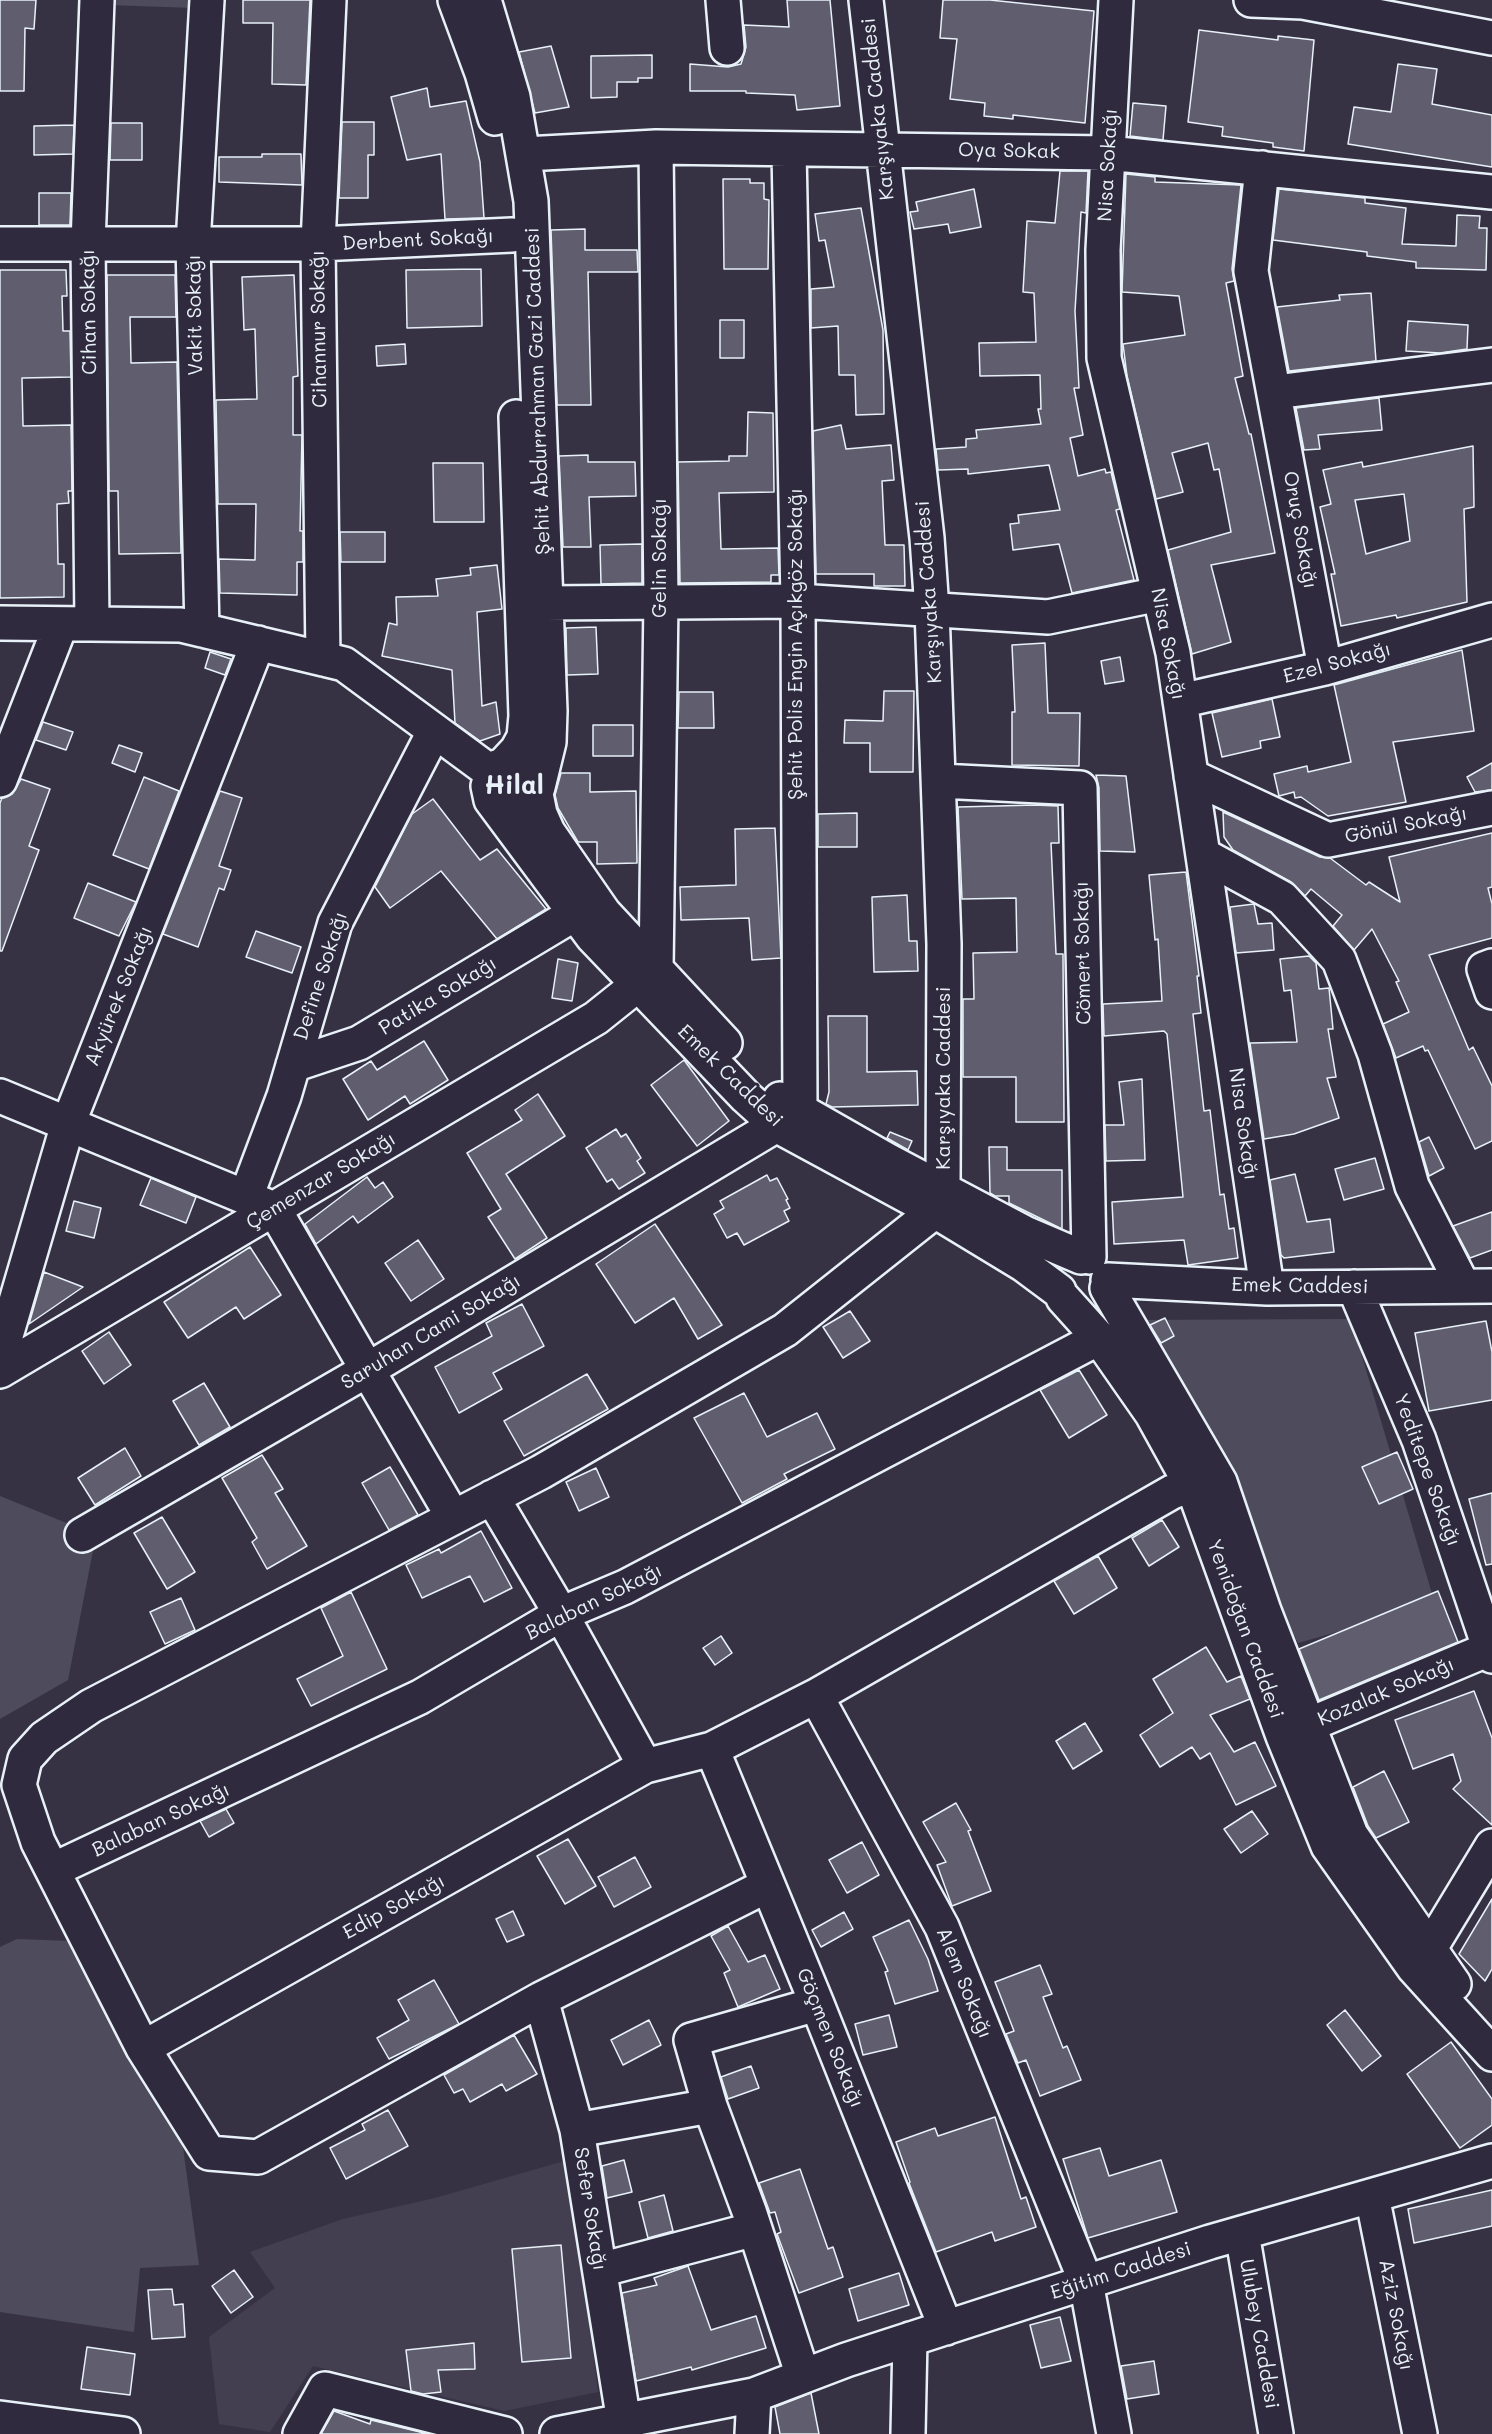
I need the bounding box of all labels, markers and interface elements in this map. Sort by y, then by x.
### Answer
street label: Karşıyaka Caddesi [856,17,900,201]
street label: Nisa Sokağı [1093,108,1123,222]
street label: Oya Sokak [958,138,1060,164]
street label: Derbent Sokağı [342,224,494,256]
street label: Şehit Abdurrahman Gazi Caddesi [520,227,556,555]
street label: Cihan Sokağı [76,249,102,375]
street label: Cihannur Sokağı [306,250,332,408]
street label: Vakit Sokağı [182,254,208,376]
street label: Oruç Sokağı [1278,469,1322,591]
street label: Şehit Polis Engin Açıkgöz Sokağı [784,488,808,800]
street label: Gelin Sokağı [648,498,672,618]
street label: Karşıyaka Caddesi [911,500,947,684]
street label: Nisa Sokağı [1145,586,1191,702]
street label: Ezel Sokağı [1281,637,1393,689]
district label: Hilal [484,770,544,802]
street label: Gönül Sokağı [1343,801,1469,849]
street label: Cömert Sokağı [1070,881,1096,1025]
street label: Define Sokağı [289,909,353,1043]
street label: Akyürek Sokağı [80,922,158,1070]
street label: Patika Sokağı [375,951,501,1041]
street label: Karşıyaka Caddesi [932,986,956,1170]
street label: Emek Caddesi [672,1020,788,1132]
street label: Nisa Sokağı [1223,1066,1263,1182]
street label: Çemenzar Sokağı [242,1127,400,1235]
street label: Saruhan Cami Sokağı [337,1269,525,1395]
street label: Emek Caddesi [1231,1273,1369,1299]
street label: Yeditepe Sokağı [1388,1390,1466,1550]
street label: Yenidoğan Caddesi [1201,1536,1289,1722]
street label: Balaban Sokağı [522,1559,666,1645]
street label: Kozalak Sokağı [1314,1652,1458,1732]
street label: Balaban Sokağı [88,1778,234,1862]
street label: Edip Sokağı [339,1869,449,1945]
street label: Alem Sokağı [931,1924,997,2042]
street label: Göçmen Sokağı [791,1965,869,2111]
street label: Sefer Sokağı [568,2146,612,2272]
street label: Eğitim Caddesi [1048,2237,1194,2305]
street label: Ulubey Caddesi [1234,2257,1284,2411]
street label: Aziz Sokağı [1373,2257,1419,2373]

